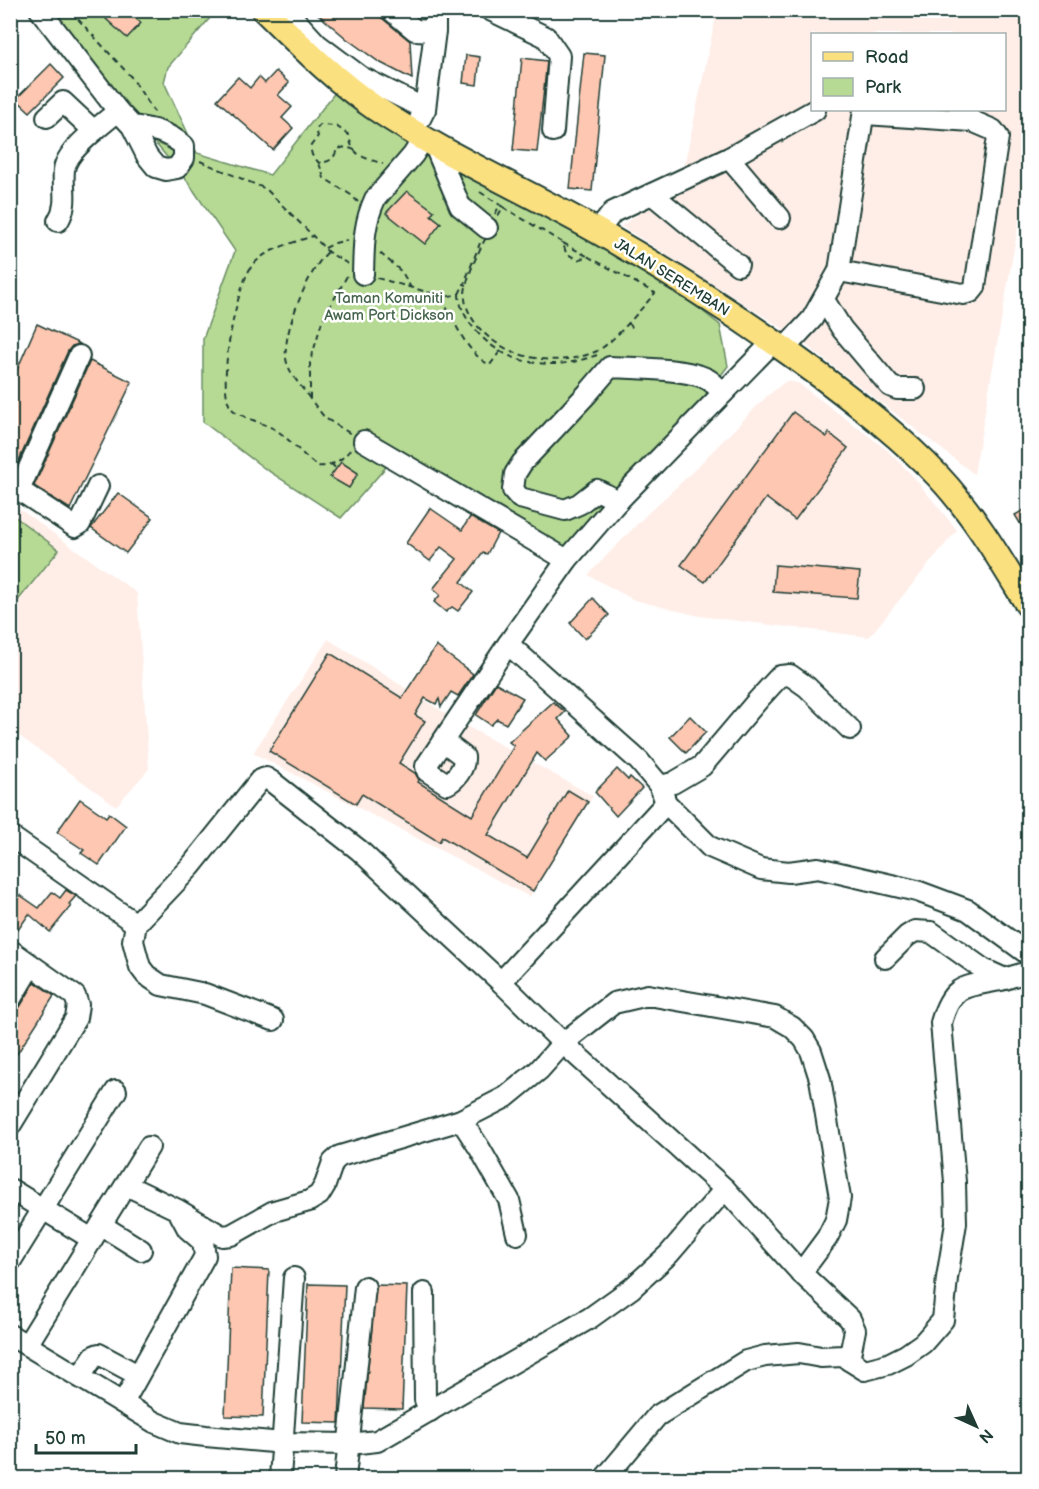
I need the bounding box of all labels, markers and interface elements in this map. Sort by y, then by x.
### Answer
legend [811,33,1006,111]
text: Road [865,47,909,68]
text: Park [865,77,901,98]
street label: JALAN SEREMBAN [611,234,733,321]
park label: Taman Komuniti Awam Port Dickson [324,289,454,325]
north arrow [946,1396,1006,1456]
scale bar [36,1417,136,1455]
text: N [975,1425,997,1447]
text: 50 m [45,1428,86,1449]

